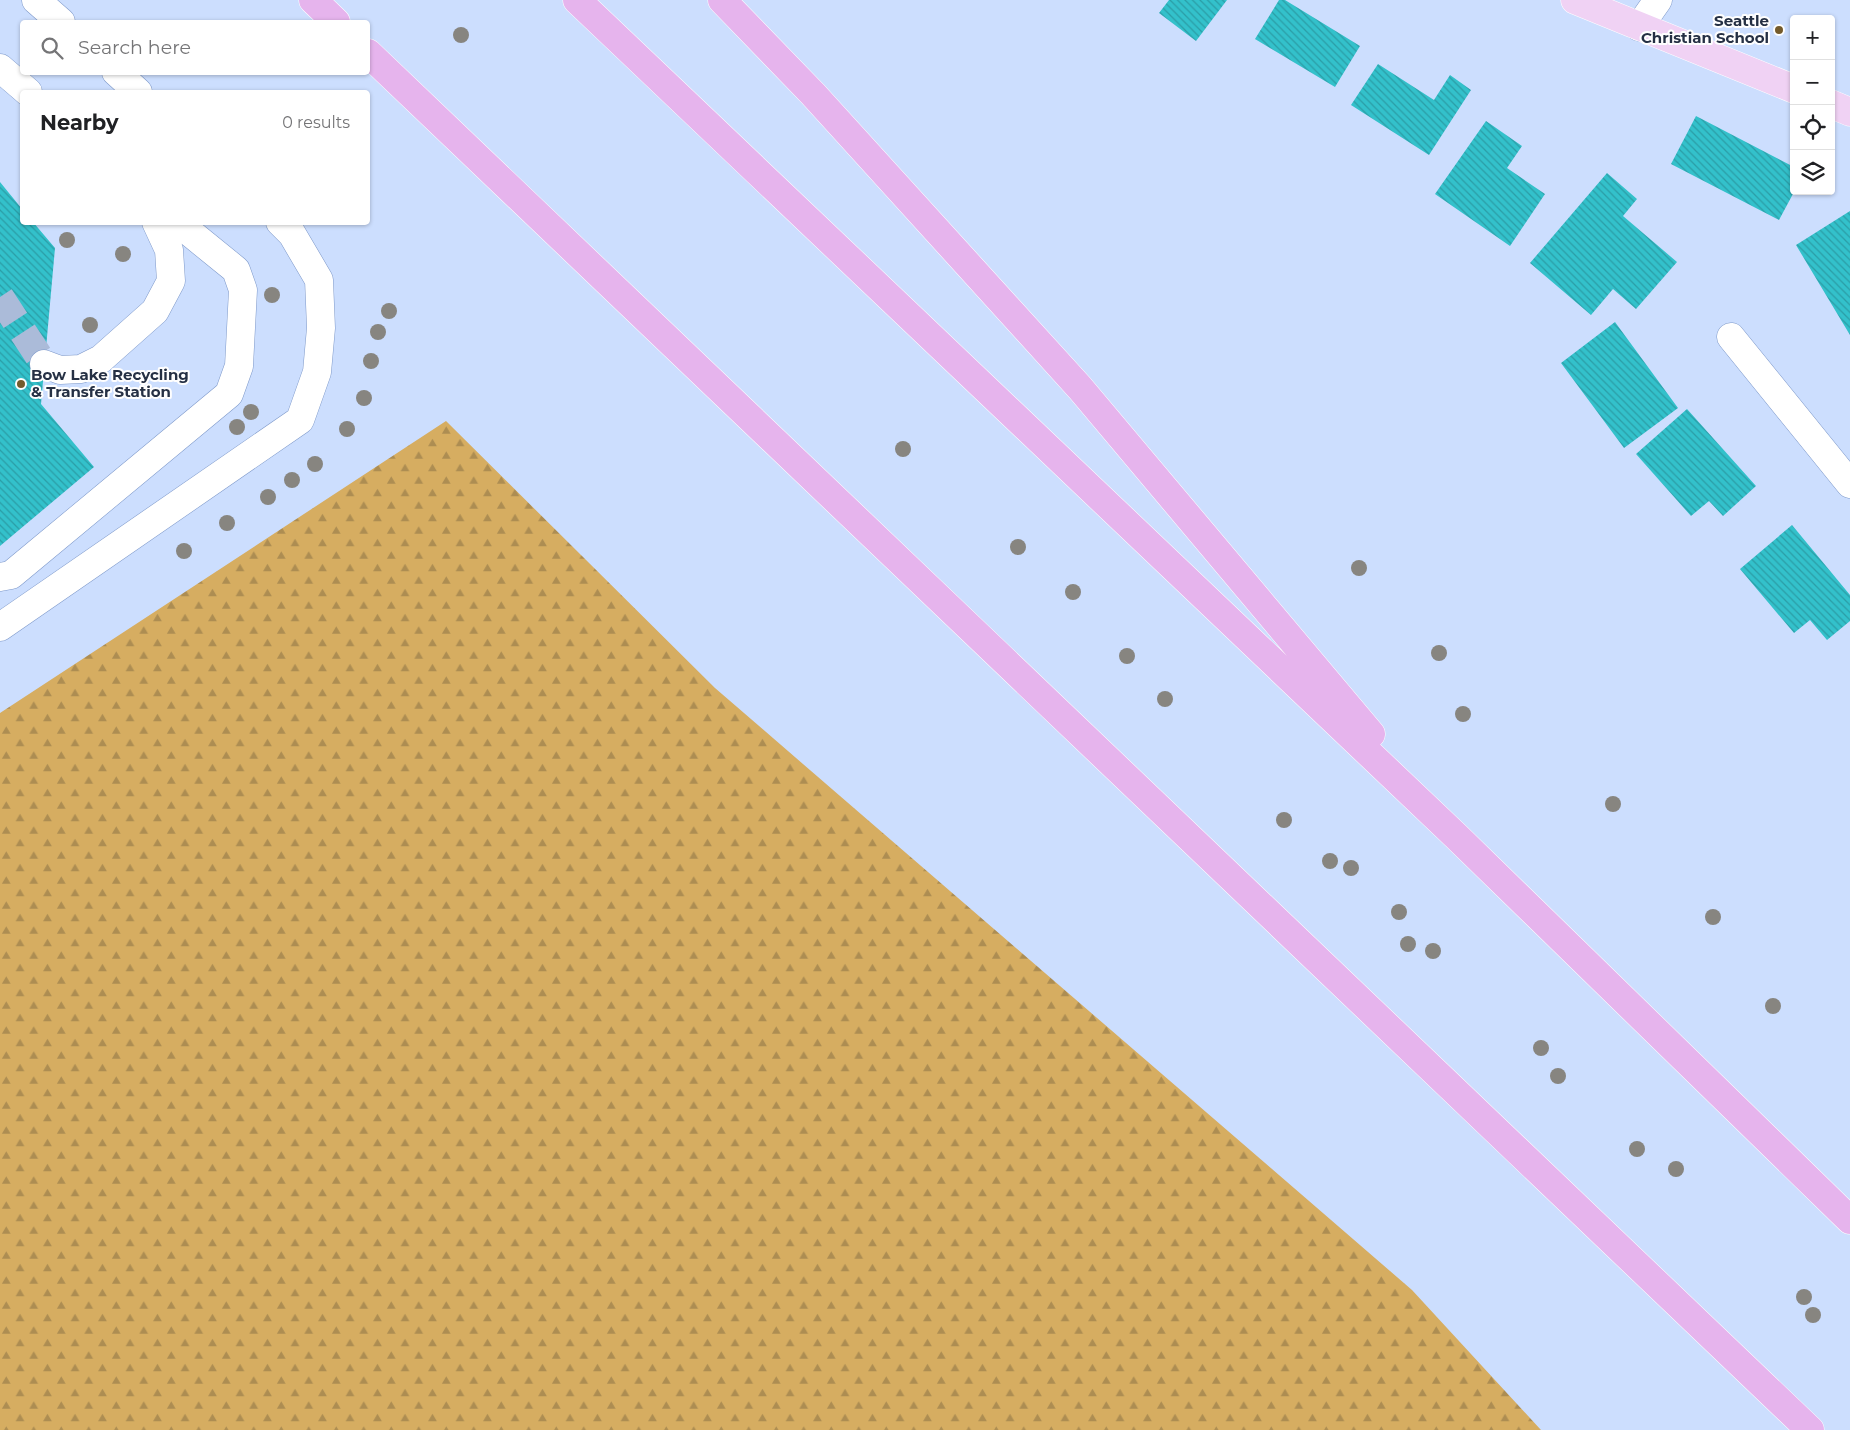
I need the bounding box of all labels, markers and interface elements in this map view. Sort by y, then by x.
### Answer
place label: Seattle Christian School [1641,11,1769,47]
map controls [1790,15,1835,195]
button: + [1790,15,1835,60]
search box [20,20,370,75]
marker: Seattle Christian School [1773,24,1785,36]
icon: search [38,34,66,62]
text: Search here [78,36,191,59]
button: − [1790,60,1835,105]
button: locate [1790,105,1835,150]
text: Nearby [40,110,119,135]
text: 0 results [282,113,350,132]
button: layers [1790,150,1835,195]
place label: Bow Lake Recycling & Transfer Station [31,365,189,401]
marker: Bow Lake Recycling & Transfer Station [15,378,27,390]

